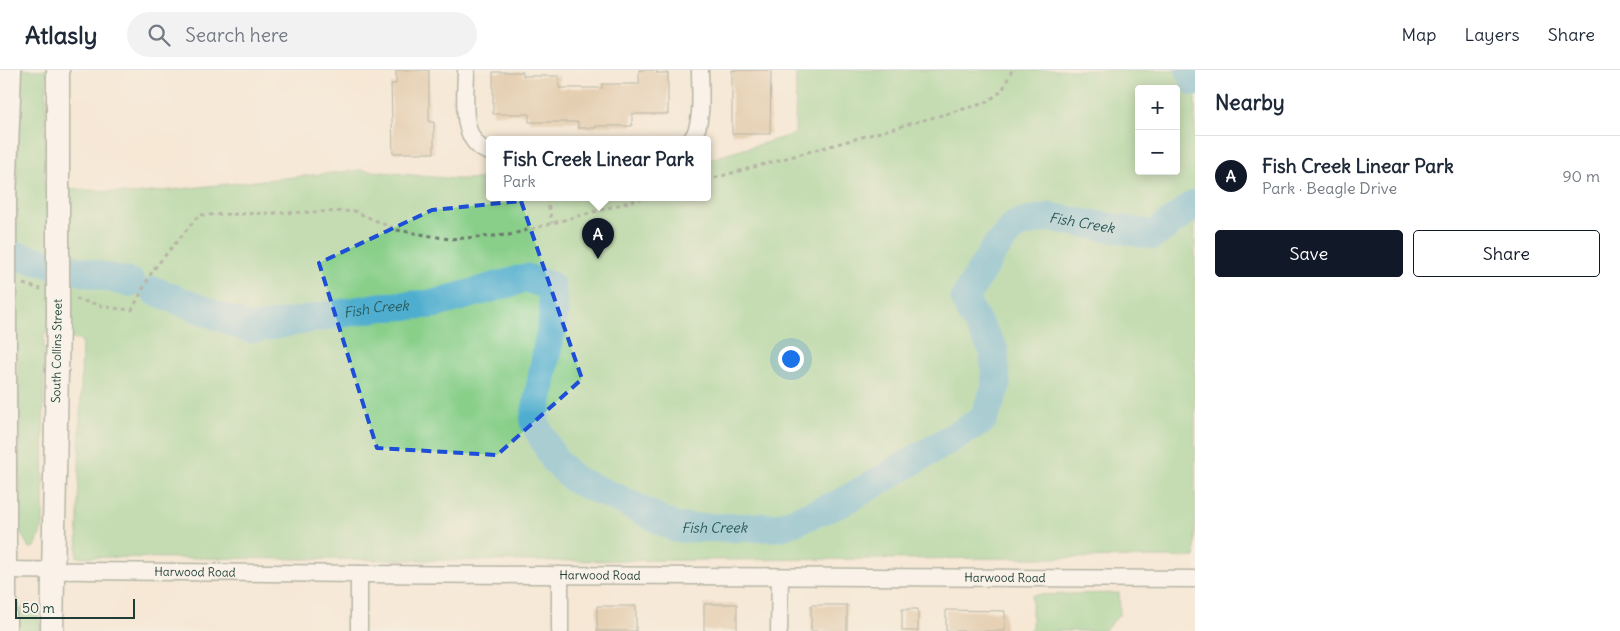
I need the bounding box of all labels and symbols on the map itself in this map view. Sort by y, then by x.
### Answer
water label: Fish Creek [1048,208,1116,237]
pin: A [582,218,614,259]
water label: Fish Creek [342,296,410,322]
street label: South Collins Street [48,299,65,403]
your location [778,346,804,372]
water label: Fish Creek [681,518,748,537]
street label: Harwood Road [154,564,236,580]
street label: Harwood Road [559,567,641,583]
street label: Harwood Road [964,570,1046,585]
scale bar [15,596,135,619]

